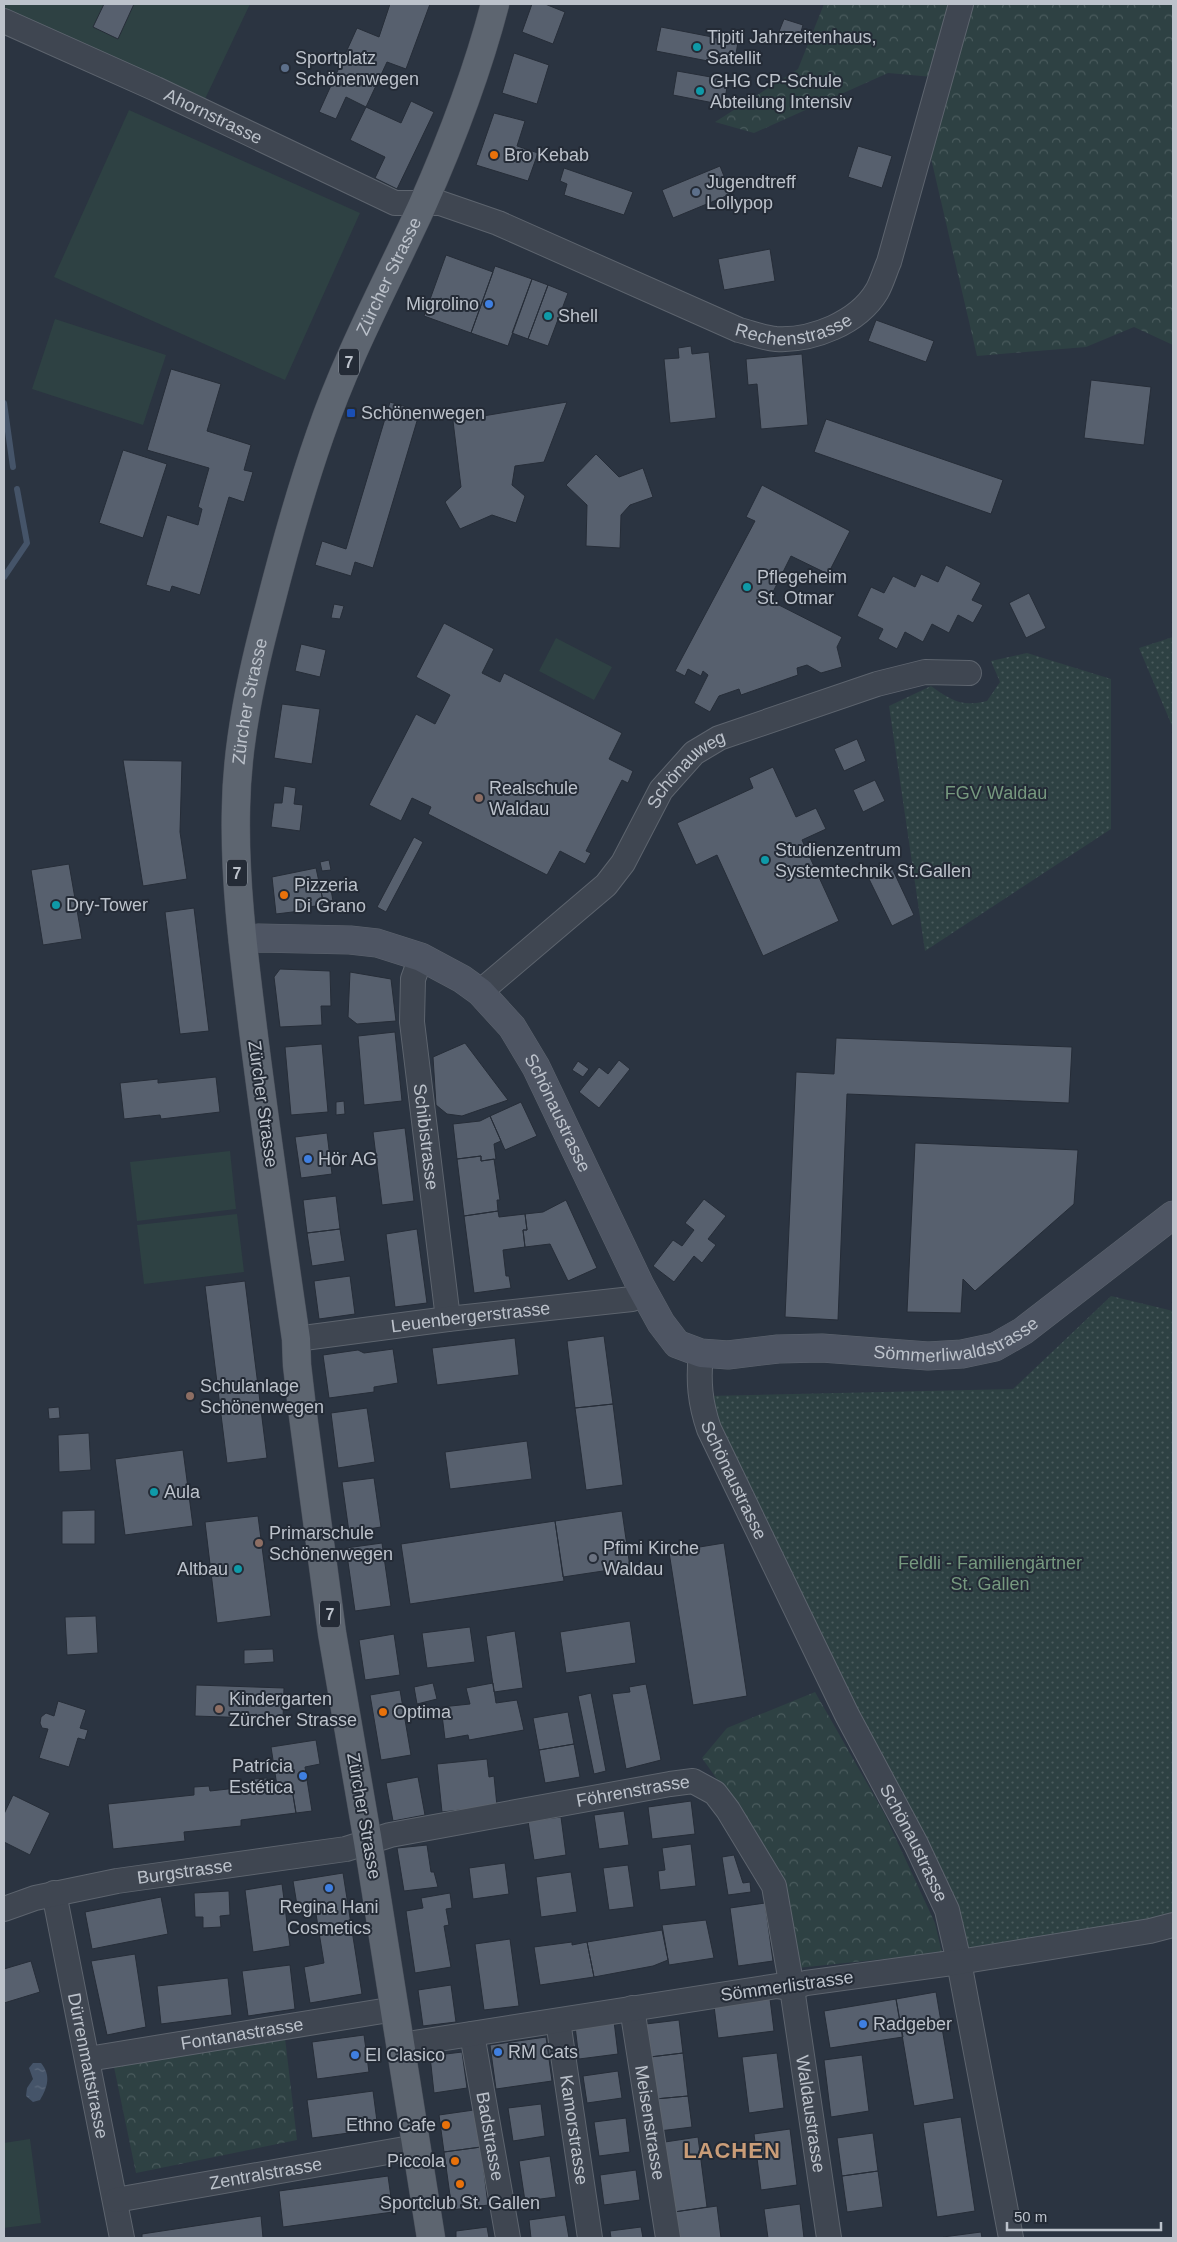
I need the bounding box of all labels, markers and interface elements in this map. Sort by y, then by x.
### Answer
place label: Tipiti Jahrzeitenhaus, Satellit [707,27,876,68]
marker: Tipiti Jahrzeitenhaus, Satellit [691,41,703,53]
place label: Sportplatz Schönenwegen [295,48,419,89]
marker: Sportplatz Schönenwegen [279,62,291,74]
place label: GHG CP-Schule Abteilung Intensiv [710,71,852,112]
street label: Ahornstrasse [161,84,265,148]
marker: GHG CP-Schule Abteilung Intensiv [694,85,706,97]
place label: Bro Kebab [504,145,589,165]
marker: Bro Kebab [488,149,500,161]
place label: Jugendtreff Lollypop [706,172,797,213]
marker: Jugendtreff Lollypop [690,186,702,198]
street label: Zürcher Strasse [352,214,425,338]
place label: Migrolino [406,294,479,314]
marker: Migrolino [483,298,495,310]
place label: Shell [558,306,598,326]
marker: Shell [542,310,554,322]
street label: Rechenstrasse [733,310,856,349]
road number: 7 [339,348,359,376]
place label: Schönenwegen [361,403,485,423]
marker: Schönenwegen [345,407,357,419]
place label: Pflegeheim St. Otmar [757,567,847,608]
marker: Pflegeheim St. Otmar [741,581,753,593]
street label: Zürcher Strasse [228,636,271,765]
street label: Schönauweg [643,727,728,812]
place label: Realschule Waldau [489,778,578,819]
park label: FGV Waldau [945,783,1047,803]
marker: Realschule Waldau [473,792,485,804]
place label: Studienzentrum Systemtechnik St.Gallen [775,840,971,881]
marker: Studienzentrum Systemtechnik St.Gallen [759,854,771,866]
road number: 7 [227,860,247,886]
place label: Pizzeria Di Grano [294,875,366,916]
marker: Pizzeria Di Grano [278,889,290,901]
place label: Dry-Tower [66,895,148,915]
marker: Dry-Tower [50,899,62,911]
street label: Zürcher Strasse [244,1039,282,1169]
street label: Schönaustrasse [520,1050,595,1175]
street label: Schibistrasse [410,1082,442,1191]
place label: Hör AG [318,1149,377,1169]
marker: Hör AG [302,1153,314,1165]
street label: Leuenbergerstrasse [390,1298,551,1336]
street label: Sömmerliwaldstrasse [873,1313,1042,1366]
place label: Schulanlage Schönenwegen [200,1376,324,1417]
marker: Schulanlage Schönenwegen [184,1390,196,1402]
street label: Schönaustrasse [697,1418,771,1543]
place label: Aula [164,1482,201,1502]
marker: Aula [148,1486,160,1498]
place label: Primarschule Schönenwegen [269,1523,393,1564]
marker: Primarschule Schönenwegen [253,1537,265,1549]
place label: Pfimi Kirche Waldau [603,1538,699,1579]
marker: Pfimi Kirche Waldau [587,1552,599,1564]
park label: Feldli - Familiengärtner St. Gallen [898,1553,1082,1594]
place label: Altbau [177,1559,228,1579]
marker: Altbau [232,1563,244,1575]
road number: 7 [320,1600,340,1628]
place label: Kindergarten Zürcher Strasse [229,1689,357,1730]
place label: Optima [393,1702,452,1722]
marker: Kindergarten Zürcher Strasse [213,1703,225,1715]
marker: Optima [377,1706,389,1718]
street label: Zürcher Strasse [343,1751,385,1881]
place label: Patrícia Estética [229,1756,294,1797]
marker: Patrícia Estética [297,1770,309,1782]
street label: Föhrenstrasse [575,1772,691,1811]
street label: Schönaustrasse [876,1781,952,1905]
street label: Burgstrasse [136,1855,234,1888]
marker: Regina Hani Cosmetics [323,1882,335,1894]
place label: Regina Hani Cosmetics [279,1897,379,1938]
street label: Sömmerlistrasse [719,1967,855,2005]
street label: Dürrenmattstrasse [64,1991,112,2140]
street label: Fontanastrasse [179,2014,305,2054]
place label: Radgeber [873,2014,952,2034]
marker: Radgeber [857,2018,869,2030]
place label: RM Cats [508,2042,578,2062]
place label: El Clasico [365,2045,445,2065]
marker: RM Cats [492,2046,504,2058]
marker: El Clasico [349,2049,361,2061]
street label: Waldaustrasse [792,2054,829,2174]
street label: Meisenstrasse [631,2064,669,2181]
street label: Kamorstrasse [556,2073,592,2186]
street label: Badstrasse [472,2090,508,2183]
place label: Ethno Cafe [346,2115,436,2135]
marker: Ethno Cafe [440,2119,452,2131]
district label: LACHEN [683,2138,781,2163]
place label: Piccola [387,2151,446,2171]
street label: Zentralstrasse [208,2154,324,2193]
marker: Piccola [449,2155,461,2167]
marker: Sportclub St. Gallen [454,2178,466,2190]
place label: Sportclub St. Gallen [380,2193,540,2213]
scale bar [1007,2200,1161,2232]
text: 50 m [1014,2208,1047,2225]

